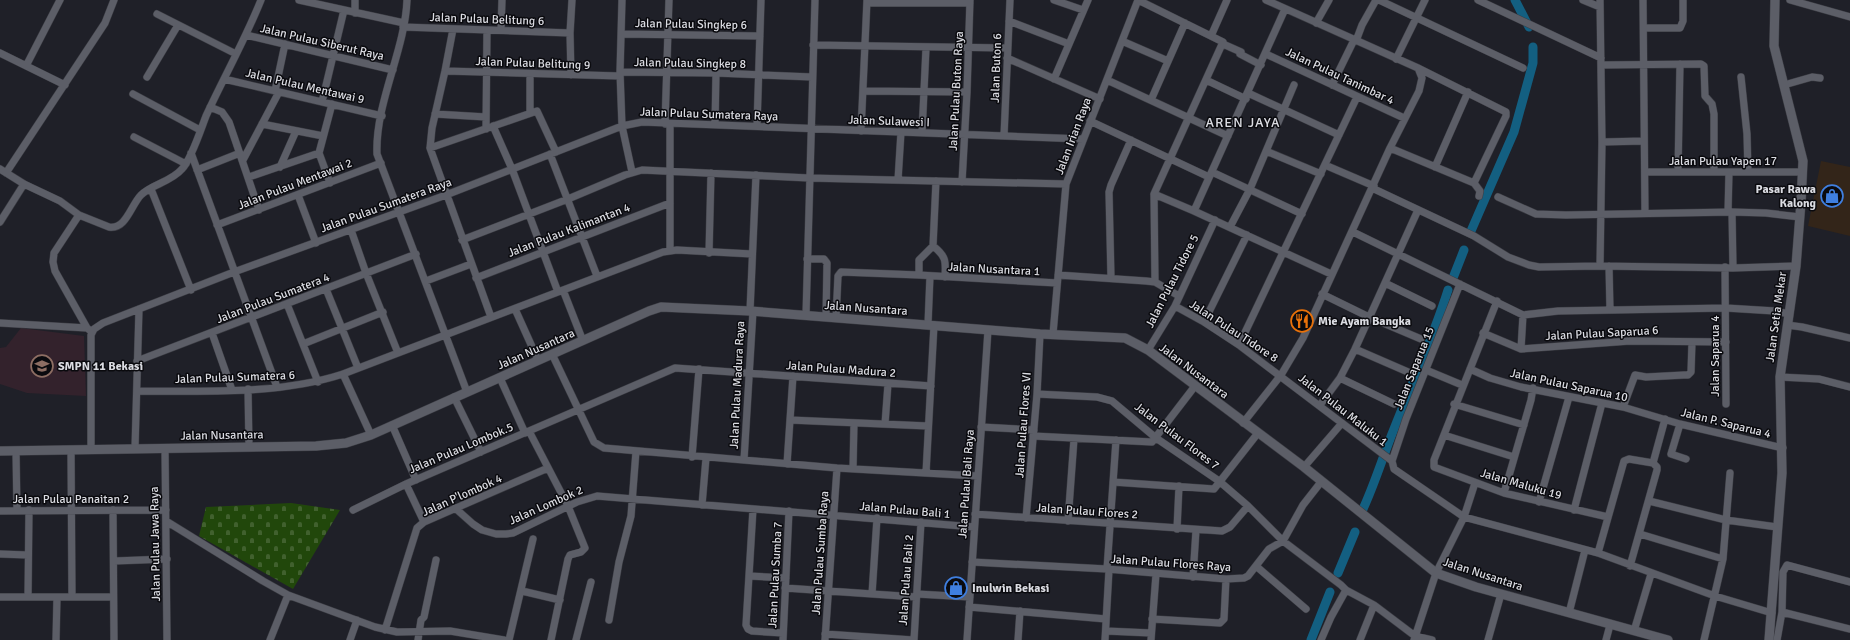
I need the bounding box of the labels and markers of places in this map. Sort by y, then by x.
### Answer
place label: Pasar Rawa Kalong [1756,182,1817,211]
shop icon: Pasar Rawa Kalong [1819,183,1845,209]
restaurant icon: Mie Ayam Bangka [1289,308,1315,334]
place label: Mie Ayam Bangka [1318,314,1411,329]
school or university icon: SMPN 11 Bekasi [29,353,55,379]
place label: SMPN 11 Bekasi [58,359,143,374]
shop icon: Inulwin Bekasi [943,575,969,601]
place label: Inulwin Bekasi [972,581,1049,596]

